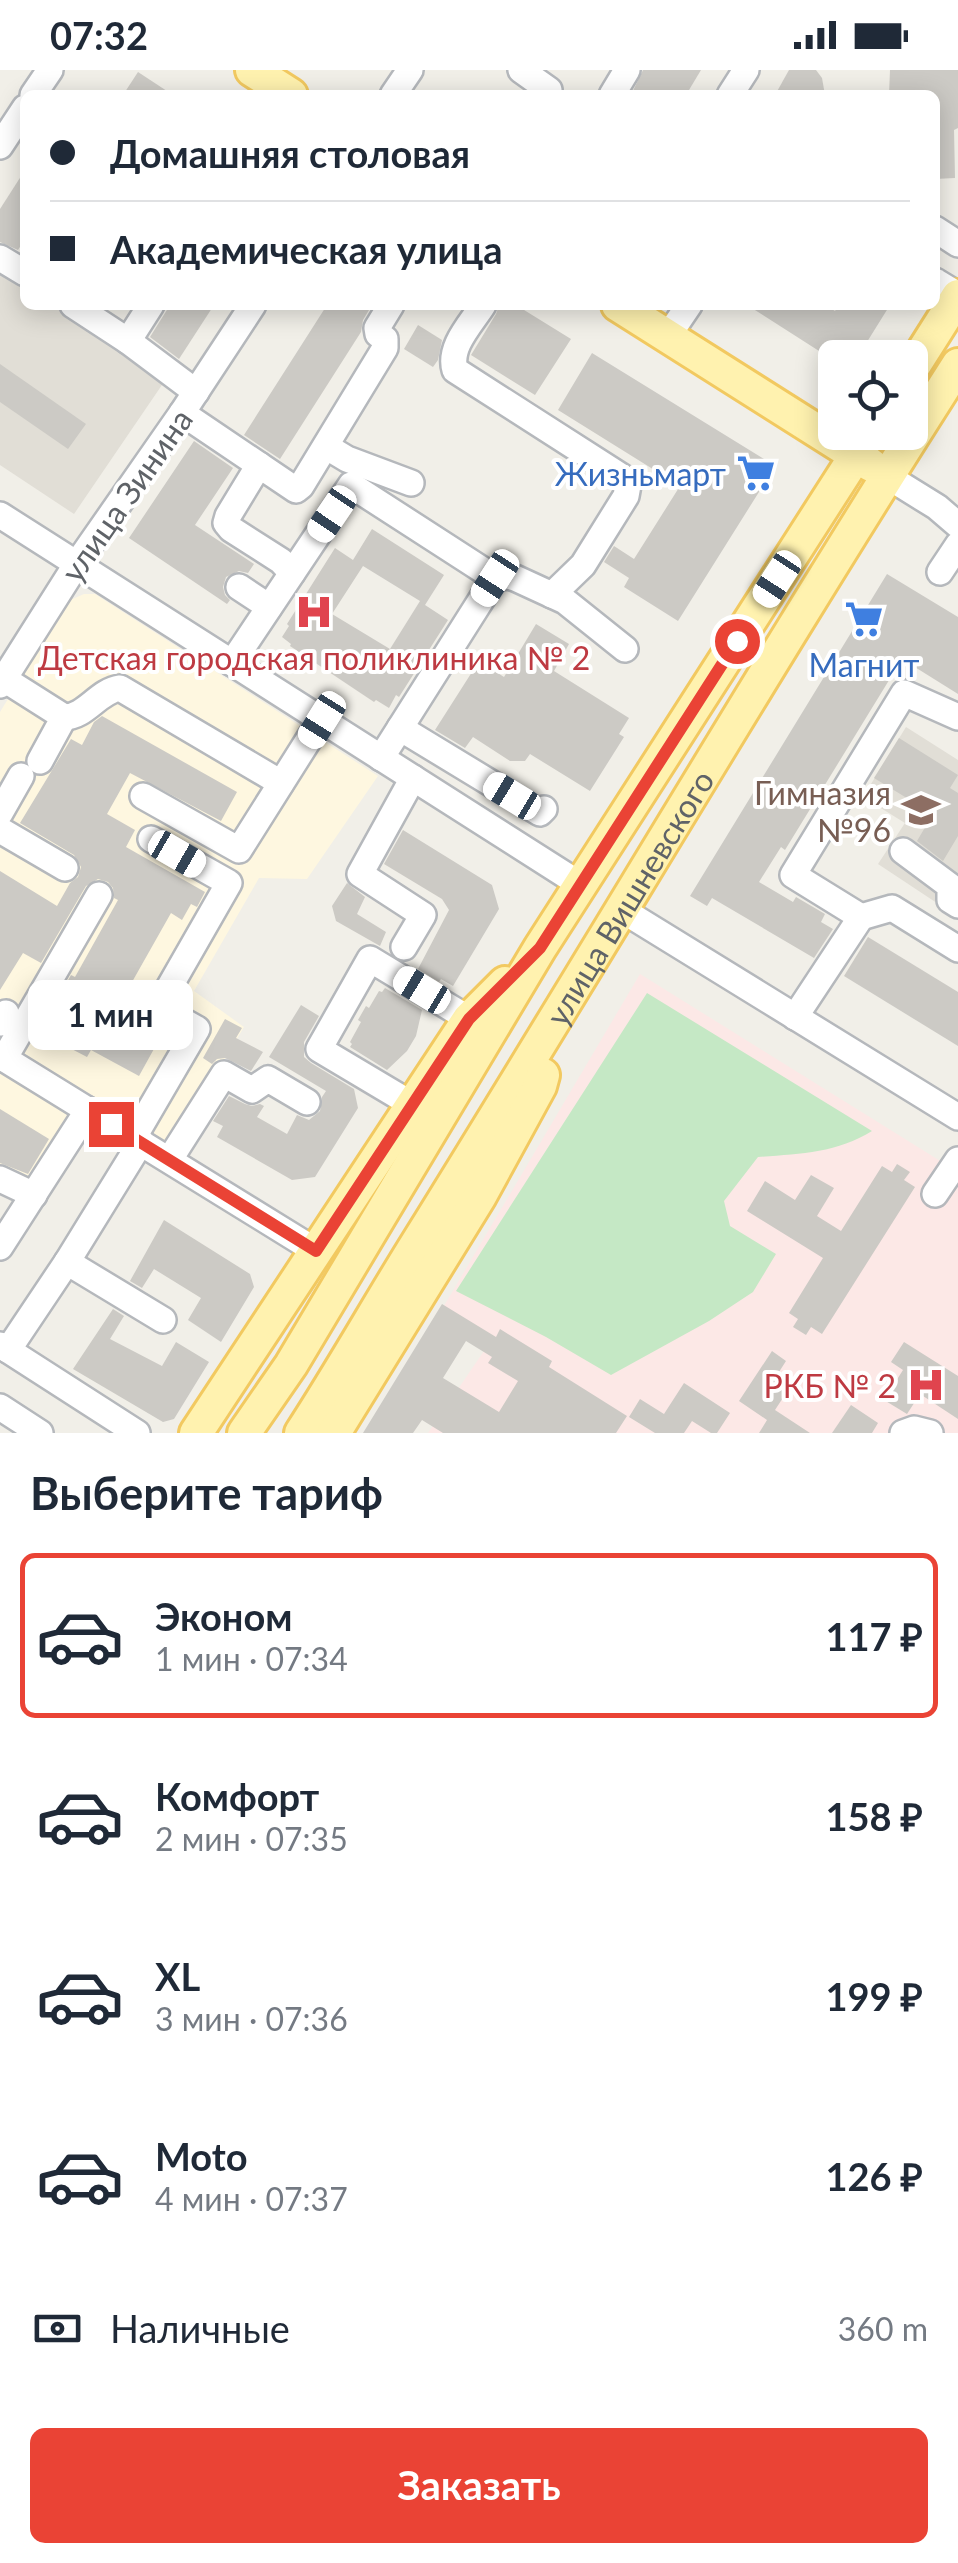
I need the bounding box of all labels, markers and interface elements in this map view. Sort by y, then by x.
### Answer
text: 07:32 [50,12,148,58]
text: Домашняя столовая [110,130,470,176]
text: Академическая улица [110,226,502,272]
map controls [818,340,928,450]
button: locate [818,340,928,450]
street label: улица Зинина [52,401,200,589]
supermarket icon: Жизньмарт [735,452,777,494]
place label: Жизньмарт [555,454,726,493]
car [303,481,361,547]
car [466,545,524,611]
car [748,546,806,612]
hospital icon: Детская городская поликлиника № 2 [293,591,335,633]
supermarket icon: Магнит [843,598,885,640]
route start [715,619,760,664]
place label: Детская городская поликлиника № 2 [38,638,590,677]
place label: Магнит [809,645,919,684]
car [293,687,351,753]
street label: улица Вишневского [536,763,721,1032]
car [479,768,545,824]
place label: Гимназия №96 [754,773,891,849]
school or university icon: Гимназия №96 [900,789,942,831]
car [144,826,210,882]
car [389,962,455,1018]
callout: 1 мин [28,979,194,1049]
text: 1 мин [67,995,154,1034]
route end [89,1102,134,1147]
hospital icon: РКБ № 2 [905,1364,947,1406]
place label: РКБ № 2 [764,1366,896,1405]
text: Выберите тариф [30,1466,383,1520]
icon: car [35,1591,125,1681]
text: Эконом [155,1593,293,1639]
text: 117 ₽ [826,1613,923,1659]
text: 1 мин · 07:34 [155,1639,348,1678]
icon: car [35,1771,125,1861]
text: Комфорт [155,1773,319,1819]
text: 158 ₽ [826,1793,923,1839]
text: 2 мин · 07:35 [155,1819,348,1858]
icon: car [35,1951,125,2041]
text: XL [155,1953,200,1999]
text: 199 ₽ [826,1973,923,2019]
text: 3 мин · 07:36 [155,1999,348,2038]
icon: car [35,2131,125,2221]
text: Moto [155,2133,248,2179]
text: 126 ₽ [826,2153,923,2199]
text: 4 мин · 07:37 [155,2179,348,2218]
icon: cash [30,2301,85,2356]
text: Наличные [110,2305,290,2351]
text: 360 m [838,2309,928,2348]
button: Заказать [30,2428,928,2543]

